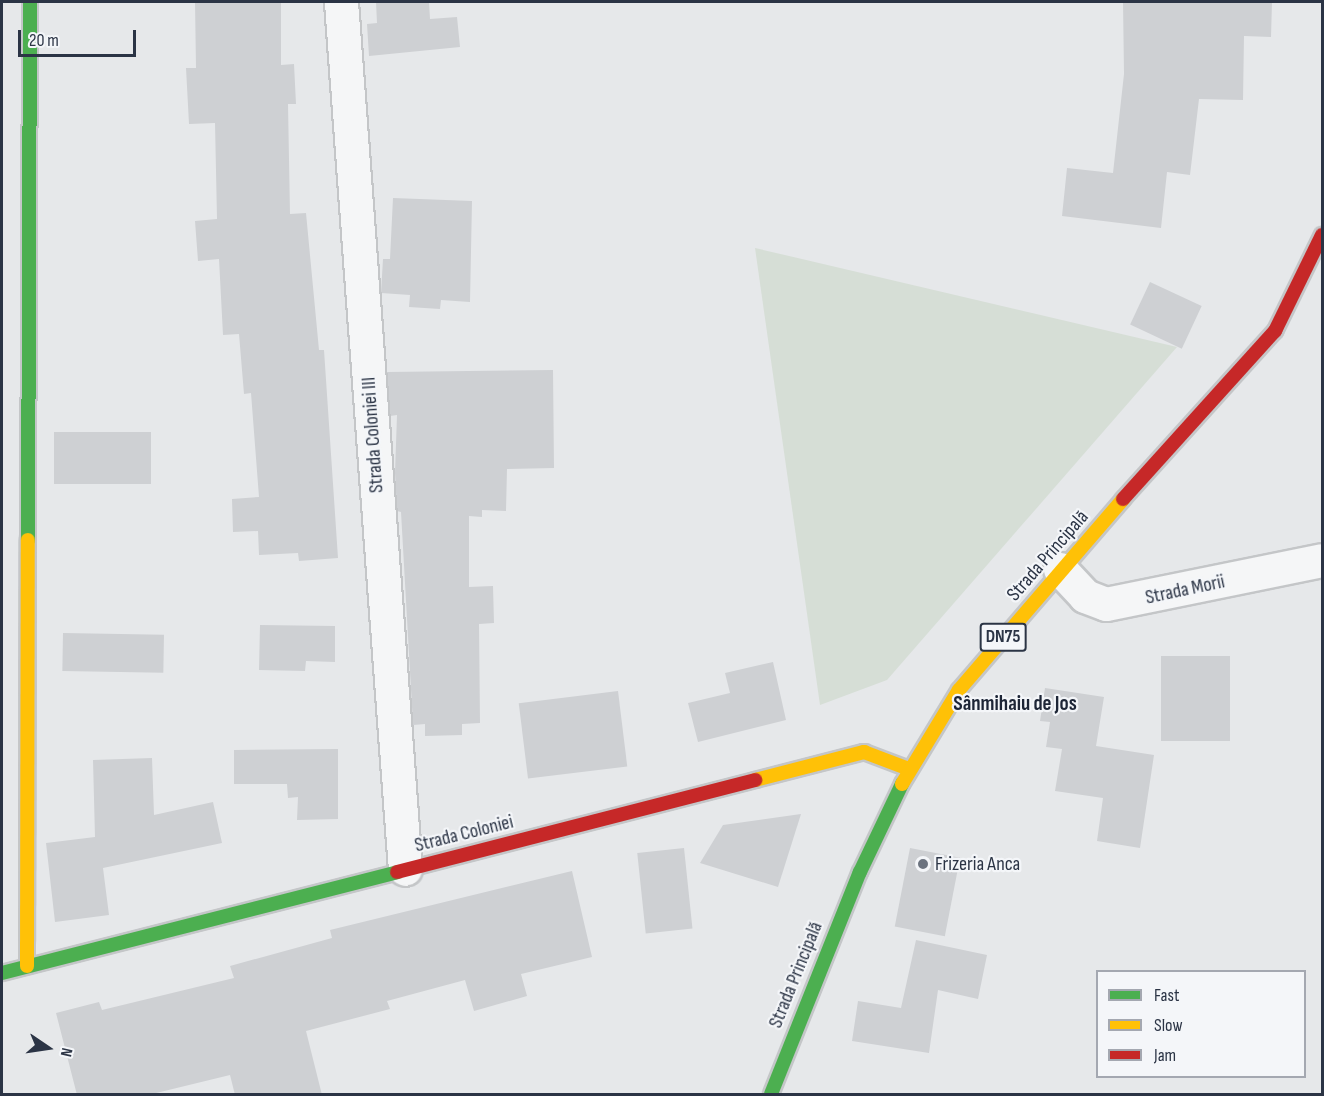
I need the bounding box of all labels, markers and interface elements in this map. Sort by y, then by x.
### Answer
scale bar [21,18,140,56]
text: 20 m [29,30,59,51]
street label: Strada Coloniei III [357,376,389,494]
street label: Strada Principală [1002,506,1094,606]
street label: Strada Morii [1143,570,1227,610]
road number: DN75 [979,622,1027,652]
district label: Sânmihaiu de Jos [953,691,1077,717]
street label: Strada Coloniei [412,810,516,858]
place label: Frizeria Anca [935,852,1020,876]
marker: Frizeria Anca [916,857,930,871]
street label: Strada Principală [764,918,828,1032]
legend [1096,970,1306,1078]
text: Fast [1154,985,1179,1006]
text: Slow [1154,1015,1183,1036]
north arrow [18,1018,78,1078]
text: Jam [1154,1045,1176,1066]
text: N [56,1046,76,1058]

